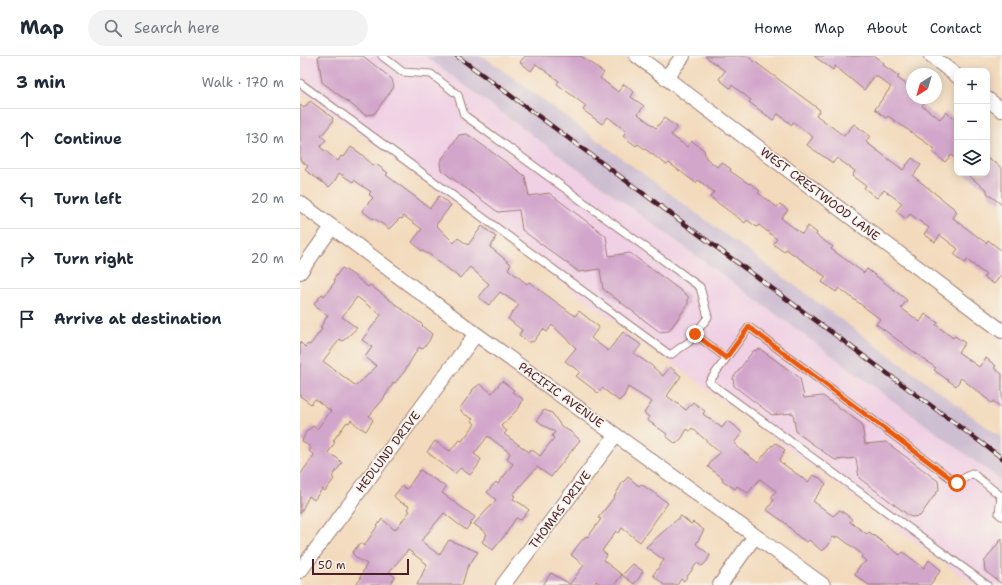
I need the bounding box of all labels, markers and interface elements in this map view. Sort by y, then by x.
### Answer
search box [88,10,368,46]
text: Map [20,15,64,40]
icon: search [102,17,124,39]
text: Search here [134,18,220,38]
text: Home [754,19,793,37]
text: Map [815,19,845,37]
text: About [867,19,908,37]
text: Contact [930,19,982,37]
north arrow [906,68,942,104]
map controls [954,68,990,176]
button: + [954,68,990,104]
text: 3 min [16,71,66,93]
text: Walk · 170 m [202,74,284,91]
button: − [954,104,990,140]
icon: ahead [16,128,38,150]
text: Continue [54,129,122,149]
text: 130 m [246,130,284,147]
button: layers [954,140,990,176]
street label: WEST CRESTWOOD LANE [757,144,883,244]
icon: left [16,188,38,210]
text: Turn left [54,189,122,209]
text: 20 m [251,190,284,207]
icon: right [16,248,38,270]
text: Turn right [54,249,134,269]
text: 20 m [251,250,284,267]
icon: arrive [16,308,38,330]
text: Arrive at destination [54,309,222,329]
route end [686,325,704,343]
street label: PACIFIC AVENUE [515,359,607,431]
street label: HEDLUND DRIVE [352,408,424,496]
street label: THOMAS DRIVE [525,468,595,552]
route start [948,474,966,492]
scale bar [312,557,409,576]
text: 50 m [318,558,346,573]

